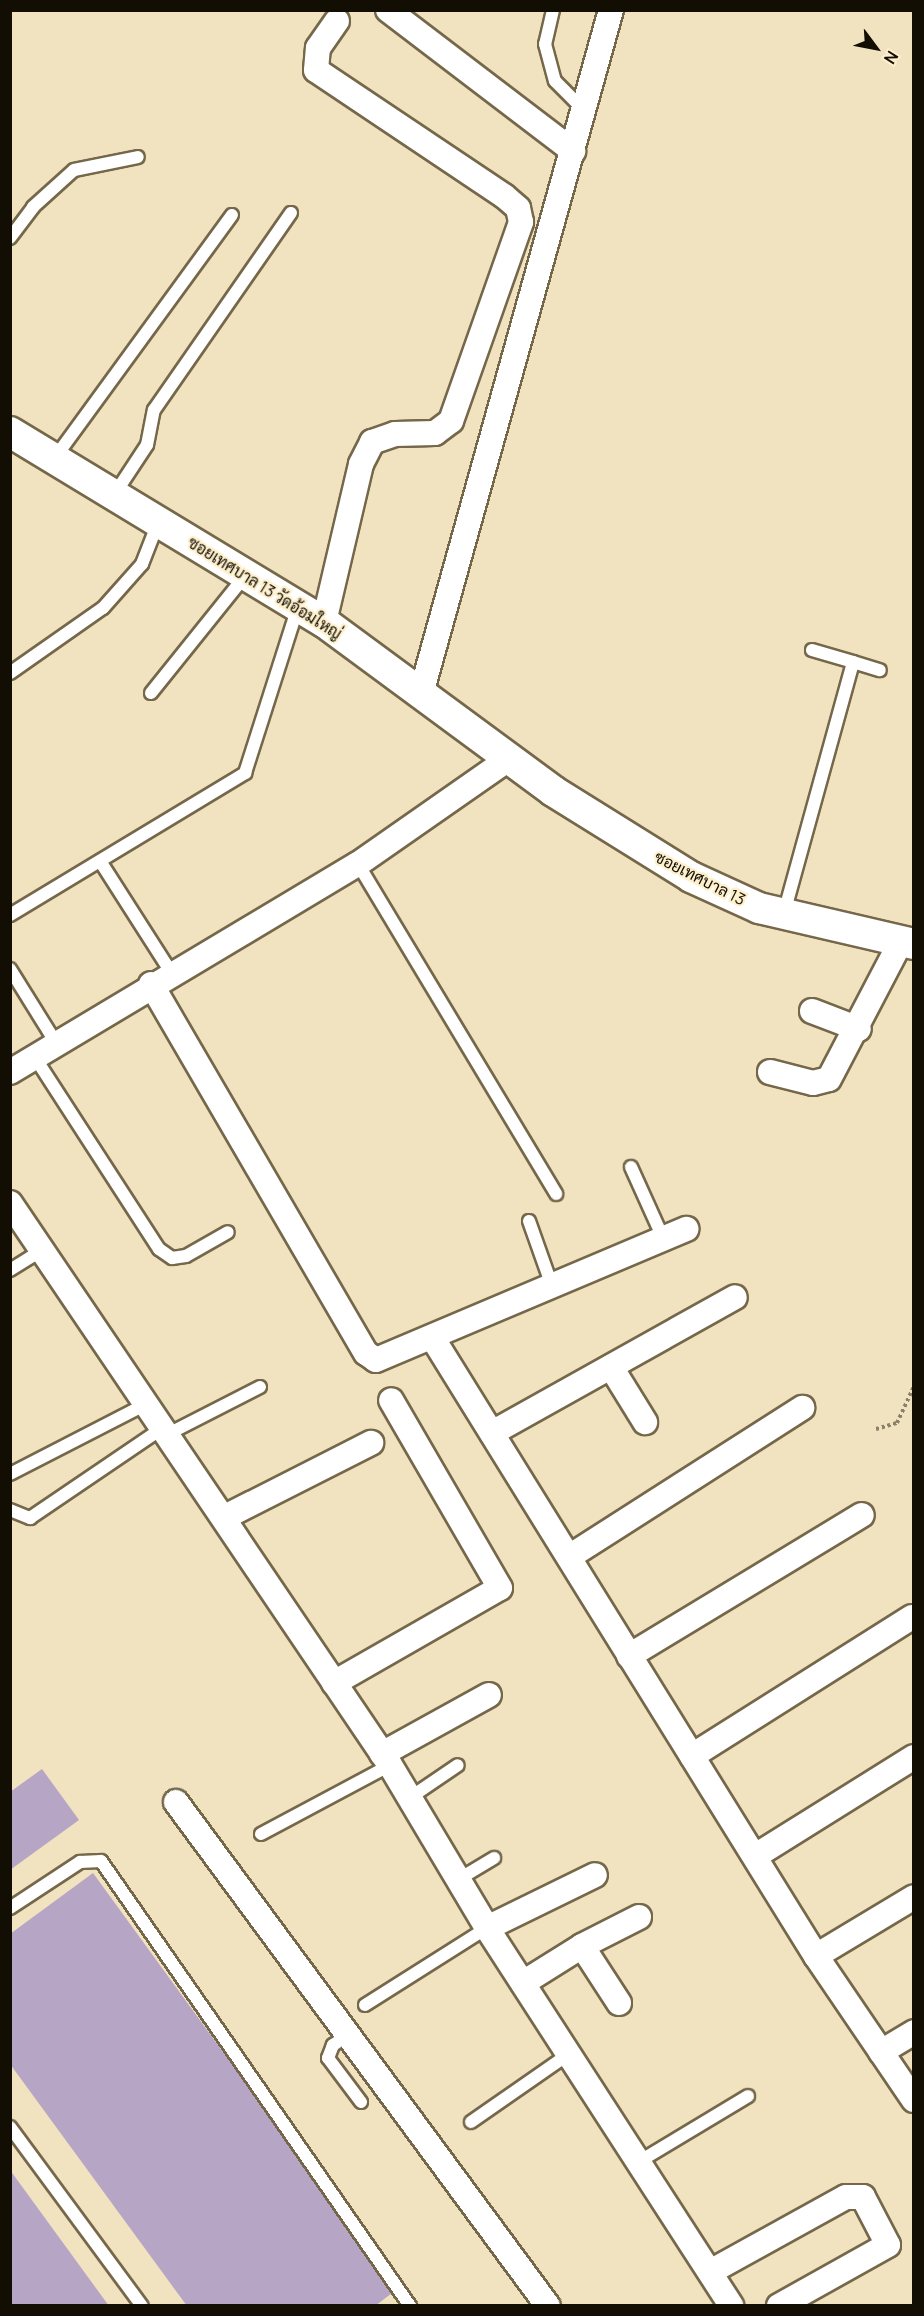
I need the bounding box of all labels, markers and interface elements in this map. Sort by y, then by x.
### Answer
north arrow [846,18,906,78]
text: N [879,47,904,68]
street label: ซอยเทศบาล 13 วัดอ้อมใหญ่ [184,533,346,643]
street label: ซอยเทศบาล 13 [651,847,749,909]

